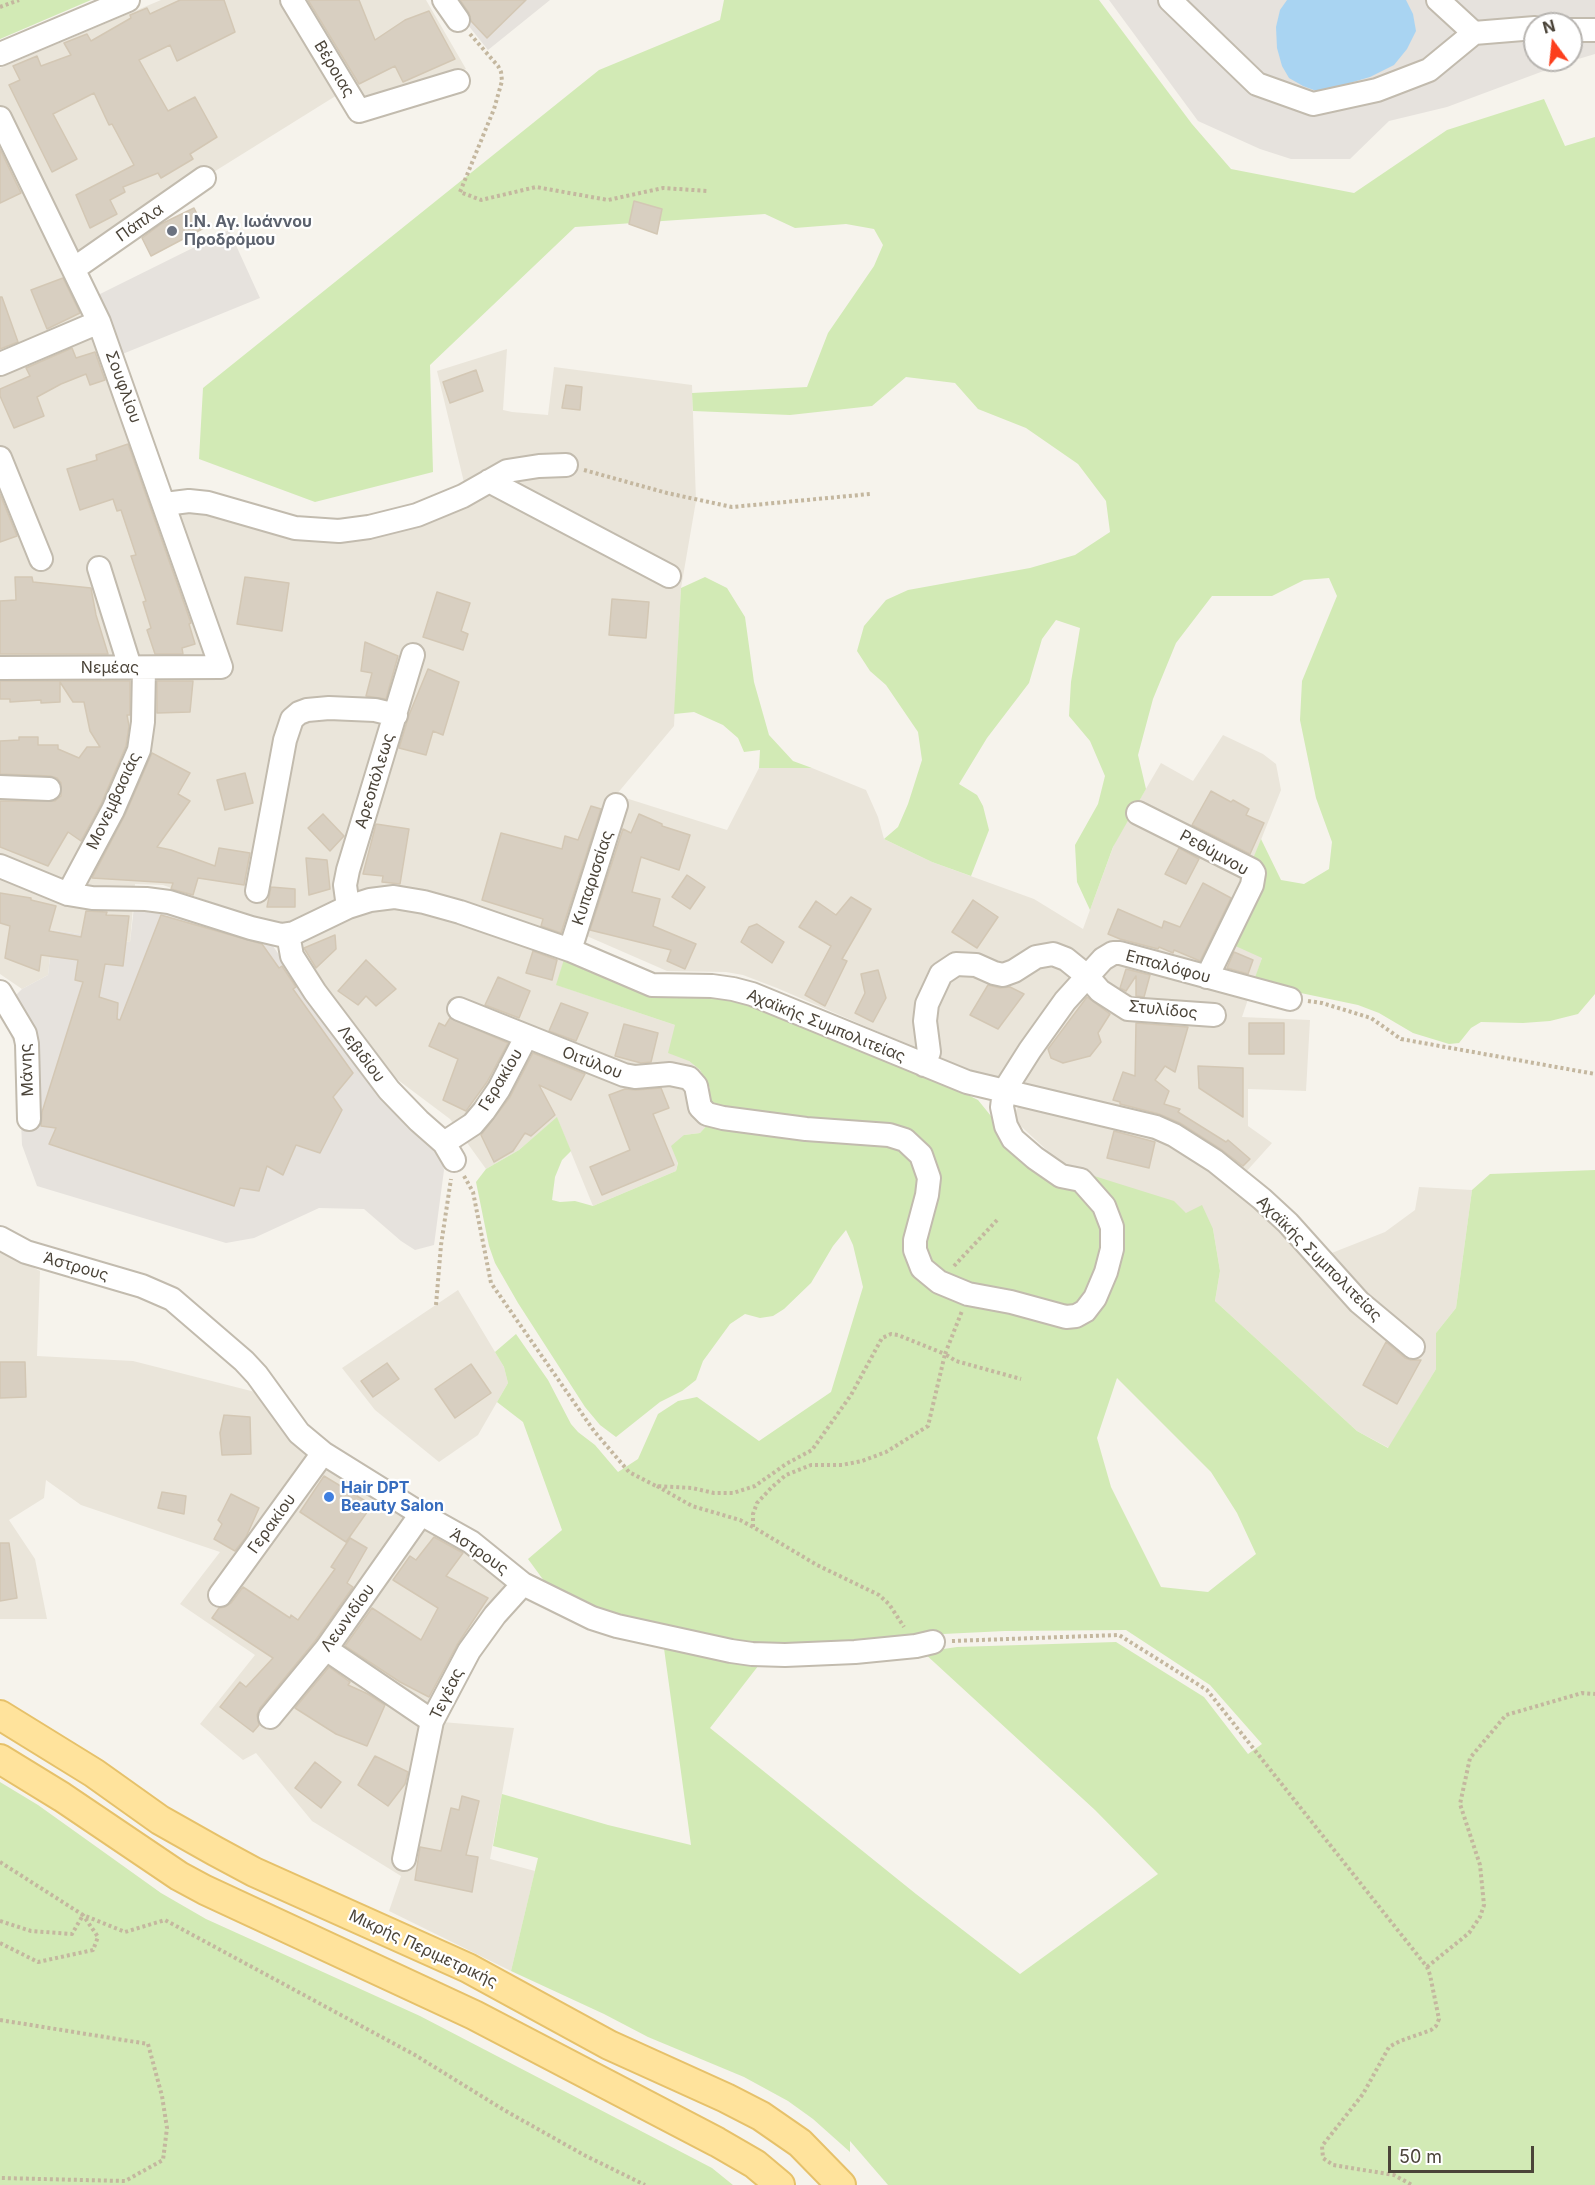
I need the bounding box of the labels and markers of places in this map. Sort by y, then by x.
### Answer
place label: Ι.Ν. Αγ. Ιωάννου Προδρόμου [184,212,312,250]
marker: Ι.Ν. Αγ. Ιωάννου Προδρόμου [165,224,179,238]
place label: Hair DPT Beauty Salon [341,1478,444,1516]
marker: Hair DPT Beauty Salon [322,1490,336,1504]

